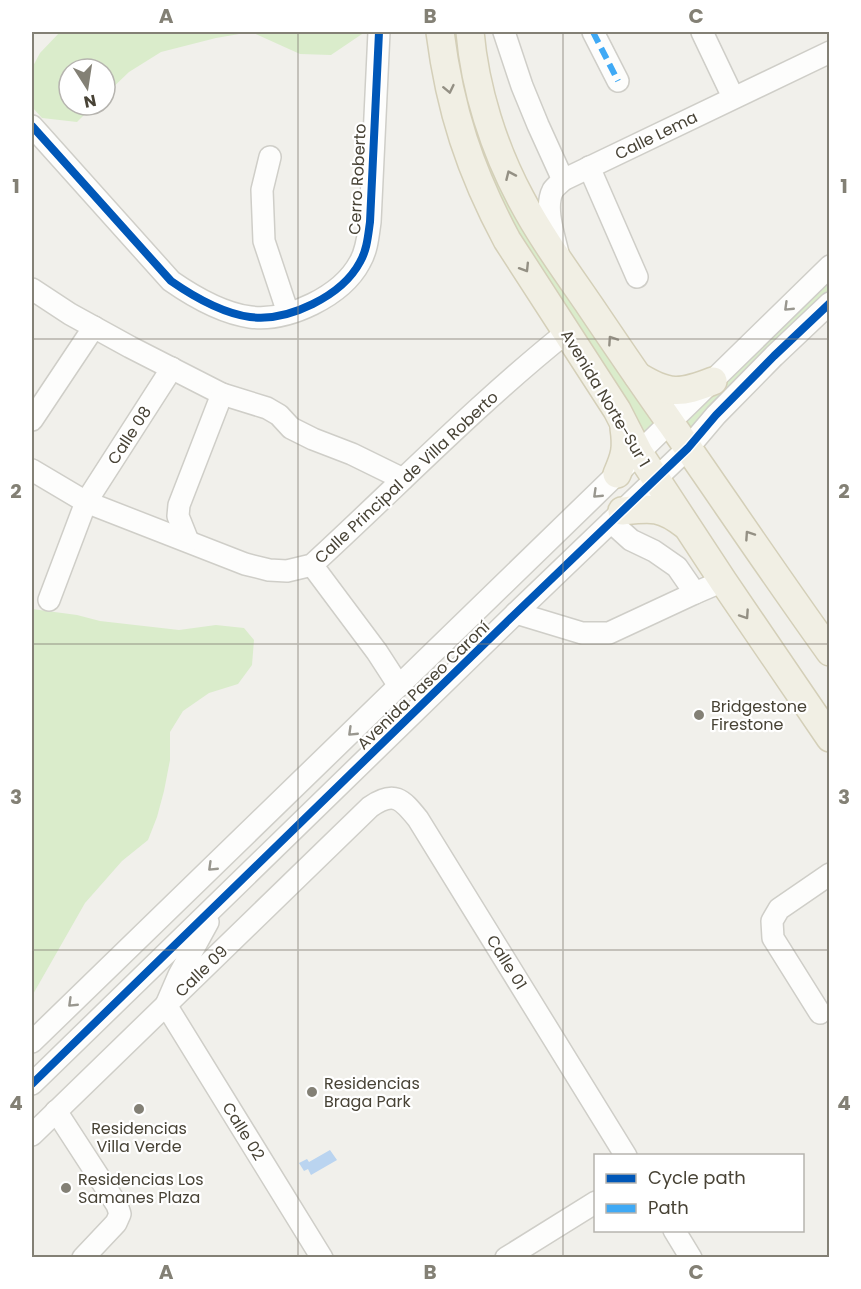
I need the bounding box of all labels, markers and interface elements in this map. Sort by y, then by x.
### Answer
text: A [159,2,174,30]
text: B [423,2,437,30]
text: C [688,2,704,30]
north arrow [57,57,117,117]
one-way arrow [442,84,455,94]
text: N [82,89,98,114]
street label: Calle Lema [611,106,701,165]
street label: Cerro Roberto [343,123,372,235]
one-way arrow [505,170,517,181]
text: 1 [12,172,20,200]
text: 1 [840,172,848,200]
one-way arrow [517,262,529,272]
one-way arrow [784,300,795,311]
street label: Avenida Norte-Sur 1 [555,325,656,471]
one-way arrow [609,336,620,347]
street label: Calle Principal de Villa Roberto [309,386,503,569]
street label: Calle 08 [102,402,157,469]
text: 2 [10,477,22,505]
text: 2 [838,477,850,505]
one-way arrow [594,486,605,497]
one-way arrow [745,531,756,542]
one-way arrow [738,609,750,619]
street label: Avenida Paseo Caroní [352,616,495,755]
place label: Bridgestone Firestone [711,695,807,736]
marker: Bridgestone Firestone [692,708,706,722]
one-way arrow [348,724,359,735]
text: 3 [10,783,22,811]
text: 3 [838,783,850,811]
one-way arrow [208,860,219,871]
street label: Calle 01 [481,931,532,994]
street label: Calle 09 [170,940,233,1002]
one-way arrow [68,996,78,1007]
place label: Residencias Braga Park [324,1072,420,1113]
marker: Residencias Braga Park [305,1085,319,1099]
text: 4 [9,1089,23,1117]
text: 4 [837,1089,851,1117]
street label: Calle 02 [217,1098,270,1165]
marker: Residencias Villa Verde [132,1102,146,1116]
place label: Residencias Villa Verde [91,1117,187,1158]
legend [594,1154,804,1232]
text: Cycle path [648,1165,746,1190]
place label: Residencias Los Samanes Plaza [78,1168,204,1209]
marker: Residencias Los Samanes Plaza [59,1181,73,1195]
text: Path [648,1195,689,1220]
text: A [159,1258,174,1286]
text: B [423,1258,437,1286]
text: C [688,1258,704,1286]

